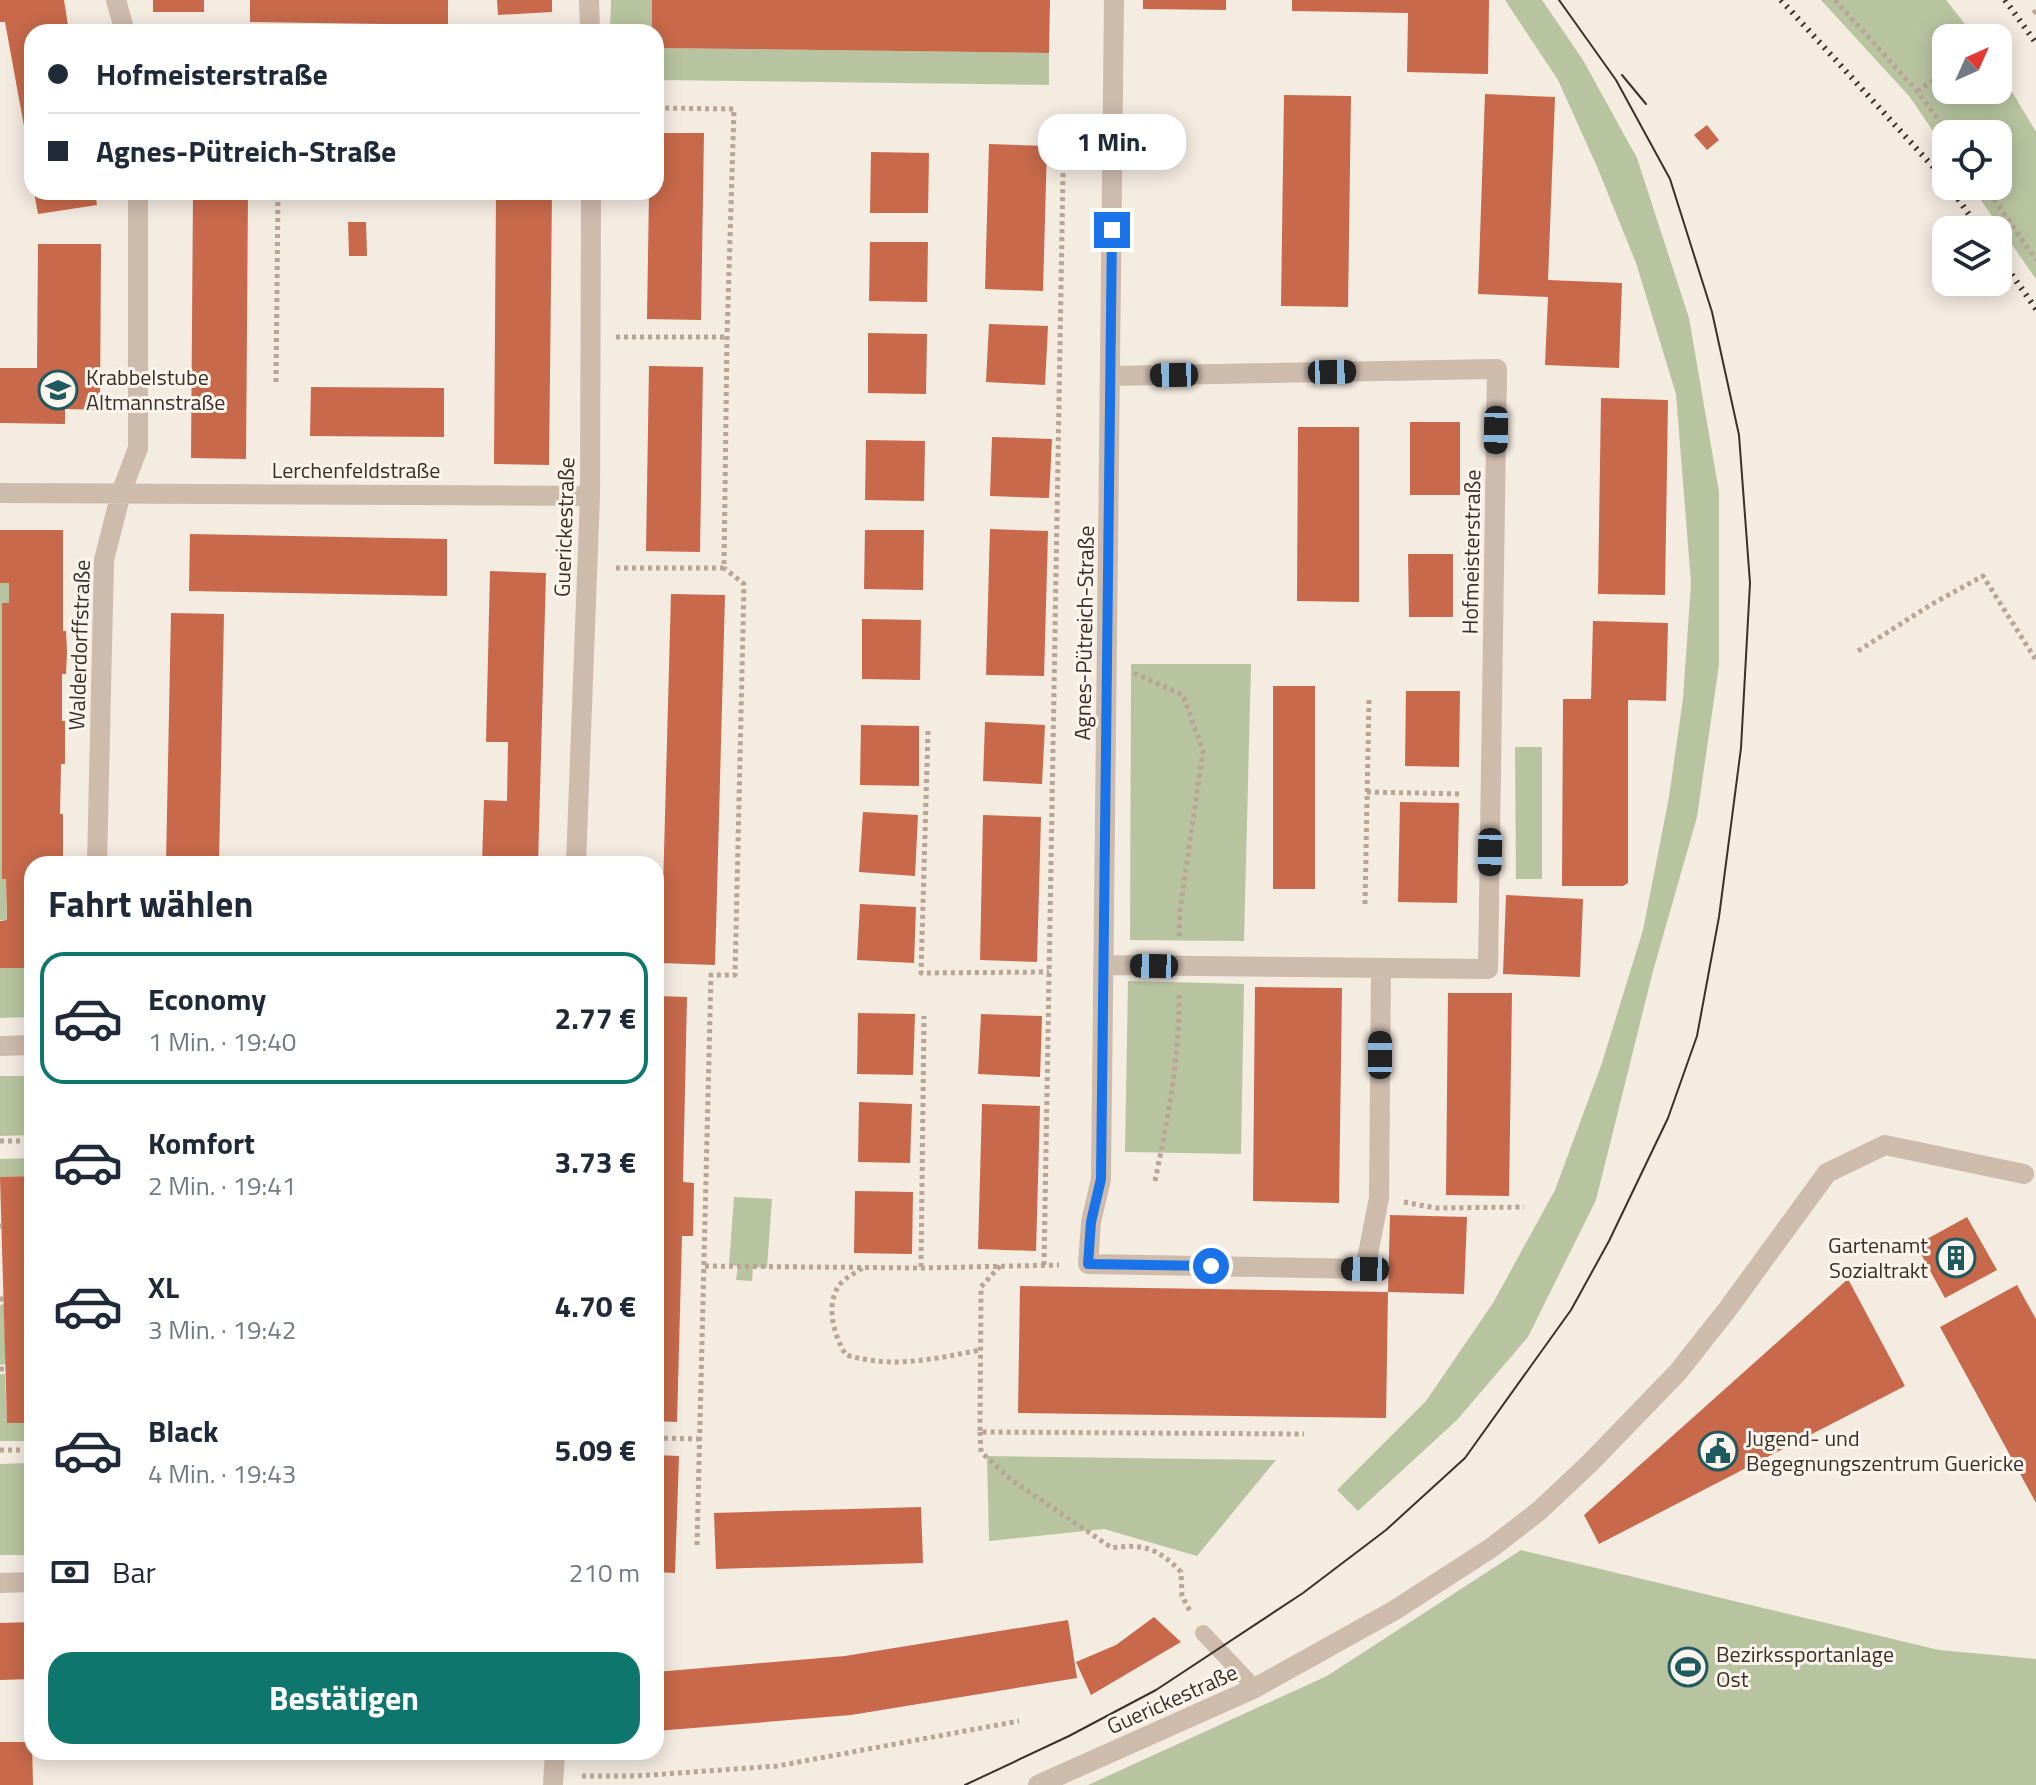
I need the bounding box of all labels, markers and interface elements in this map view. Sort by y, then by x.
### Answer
north arrow [1932,24,2012,104]
map controls [1932,24,2012,296]
text: Hofmeisterstraße [96,51,328,97]
callout: 1 Min. [1038,114,1186,170]
button: locate [1932,120,2012,200]
text: 1 Min. [1077,122,1147,161]
text: Agnes-Pütreich-Straße [96,128,396,174]
route end [1094,212,1130,248]
button: layers [1932,216,2012,296]
place label: Krabbelstube Altmannstraße [86,360,225,419]
car [1308,360,1356,384]
car [1150,363,1198,387]
school or university icon: Krabbelstube Altmannstraße [37,369,79,411]
car [1484,406,1508,454]
street label: Lerchenfeldstraße [272,453,440,487]
street label: Guerickestraße [545,456,583,598]
street label: Hofmeisterstraße [1453,469,1489,635]
street label: Agnes-Pütreich-Straße [1065,525,1103,741]
street label: Walderdorffstraße [59,559,99,731]
car [1478,828,1502,876]
text: Fahrt wählen [48,876,253,931]
car [1130,954,1178,978]
text: Economy [148,976,266,1022]
icon: car [52,982,124,1054]
text: 2.77 € [555,995,636,1041]
text: 1 Min. · 19:40 [148,1022,296,1061]
car [1368,1031,1392,1079]
text: Komfort [148,1120,255,1166]
icon: car [52,1126,124,1198]
text: 3.73 € [555,1139,636,1185]
text: 2 Min. · 19:41 [148,1166,296,1205]
place label: Gartenamt Sozialtrakt [1828,1228,1928,1287]
building icon: Gartenamt Sozialtrakt [1935,1237,1977,1279]
route start [1193,1248,1229,1284]
car [1341,1257,1389,1281]
text: XL [148,1264,179,1310]
icon: car [52,1270,124,1342]
text: 4.70 € [555,1283,636,1329]
text: 3 Min. · 19:42 [148,1310,296,1349]
text: Black [148,1408,219,1454]
icon: car [52,1414,124,1486]
place label: Jugend- und Begegnungszentrum Guericke [1746,1421,2024,1480]
text: 5.09 € [555,1427,636,1473]
public building icon: Jugend- und Begegnungszentrum Guericke [1697,1430,1739,1472]
text: 4 Min. · 19:43 [148,1454,296,1493]
text: Bar [112,1549,156,1595]
icon: cash [48,1550,92,1594]
text: 210 m [569,1553,640,1592]
place label: Bezirkssportanlage Ost [1716,1637,1894,1696]
sports icon: Bezirkssportanlage Ost [1667,1646,1709,1688]
button: Bestätigen [48,1652,640,1744]
street label: Guerickestraße [1101,1655,1243,1743]

